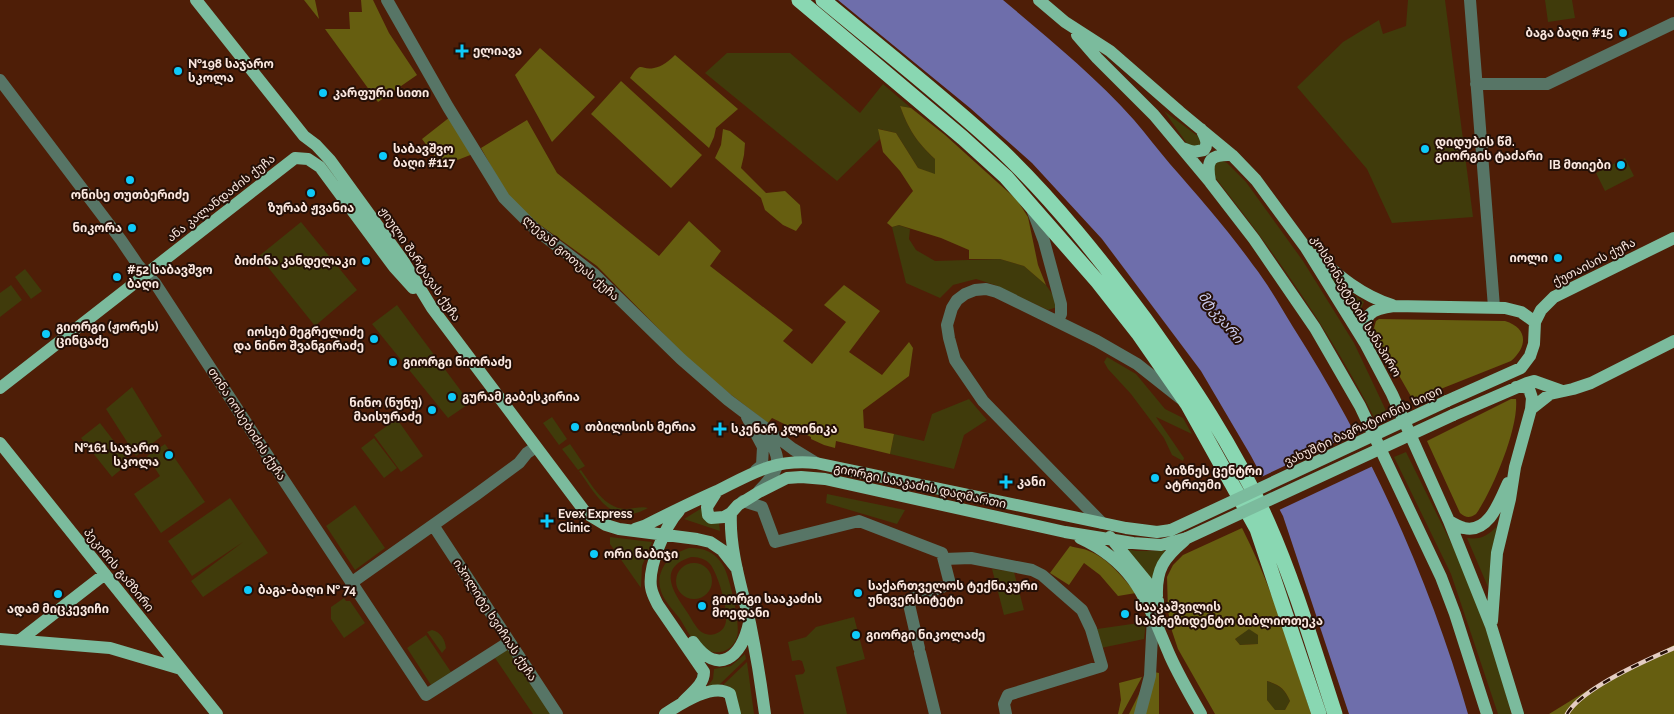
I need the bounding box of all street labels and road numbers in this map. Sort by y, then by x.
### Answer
street label: ანა კალანდაძის ქუჩა [164,151,279,245]
street label: ჟიული შარტავას ქუჩა [376,204,464,325]
street label: ლევან გოთუას ქუჩა [519,212,622,304]
street label: კოსმონავტების სანაპირო [1308,233,1404,379]
street label: ქუთაისის ქუჩა [1550,235,1638,289]
street label: თინა იოსებიძის ქუჩა [205,365,289,483]
street label: ვახუშტი ბაგრატიონის ხიდი [1282,383,1445,470]
street label: გიორგი სააკაძის დაღმართი [832,461,1008,512]
street label: პეკინის გამზირი [81,525,157,615]
street label: იპოლიტე ხვიჩიას ქუჩა [449,556,540,684]

